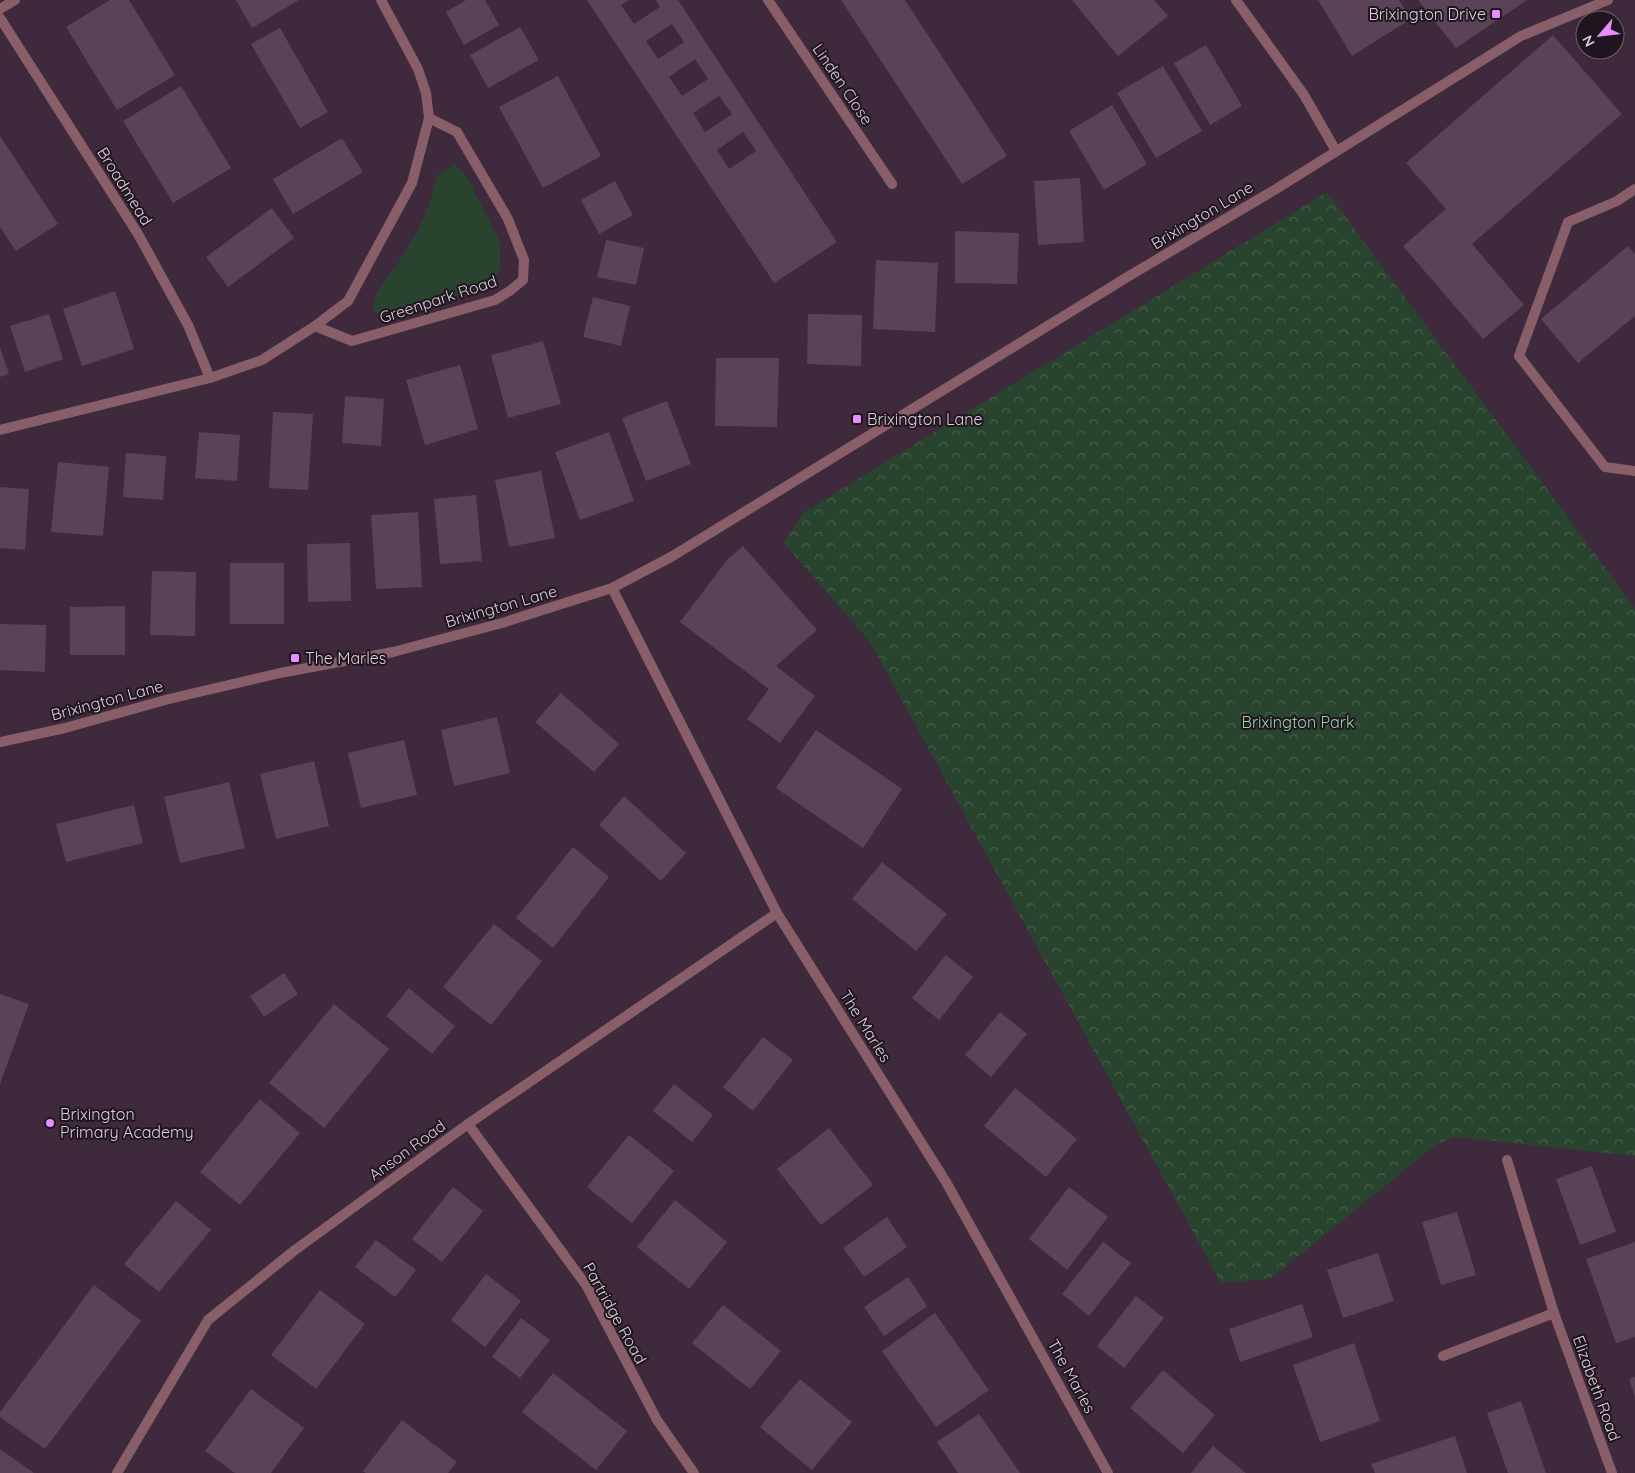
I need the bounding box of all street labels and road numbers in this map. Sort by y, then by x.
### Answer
street label: Linden Close [809,40,877,128]
street label: Broadmead [93,143,157,229]
street label: Brixington Lane [1147,177,1257,253]
street label: Greenpark Road [377,271,499,327]
street label: Brixington Lane [443,580,559,632]
street label: Brixington Lane [49,675,165,725]
street label: The Marles [836,986,896,1066]
street label: Anson Road [365,1115,449,1185]
street label: Partridge Road [579,1259,651,1367]
street label: Elizabeth Road [1569,1332,1625,1444]
street label: The Marles [1044,1336,1100,1416]

